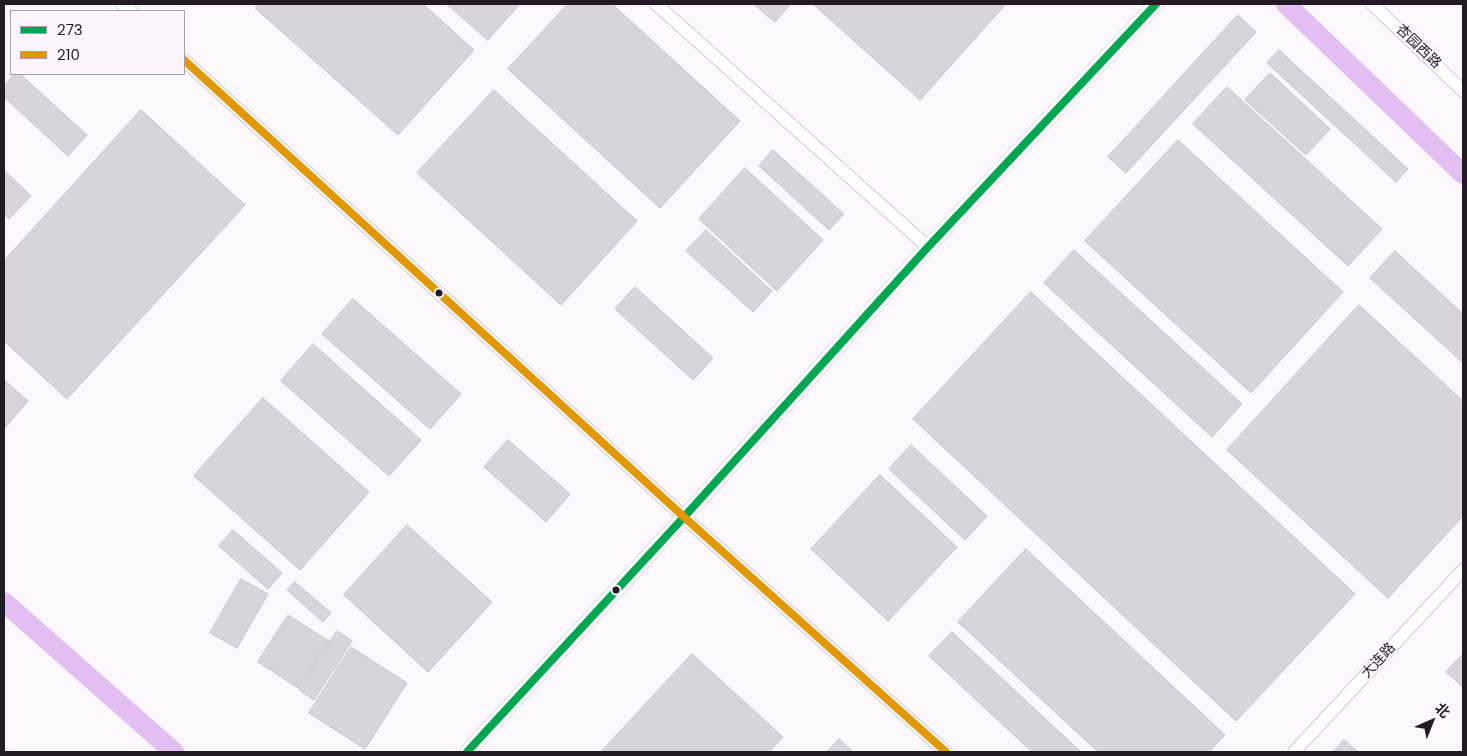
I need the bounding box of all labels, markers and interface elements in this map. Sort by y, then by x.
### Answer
legend [10,10,185,75]
text: 273 [57,19,83,40]
street label: 杏园西路 [1392,22,1444,72]
text: 210 [57,44,80,65]
unlabelled marker [434,288,444,298]
unlabelled marker [611,585,621,595]
street label: 大连路 [1359,640,1399,682]
north arrow [1407,696,1457,746]
text: 北 [1430,698,1454,722]

